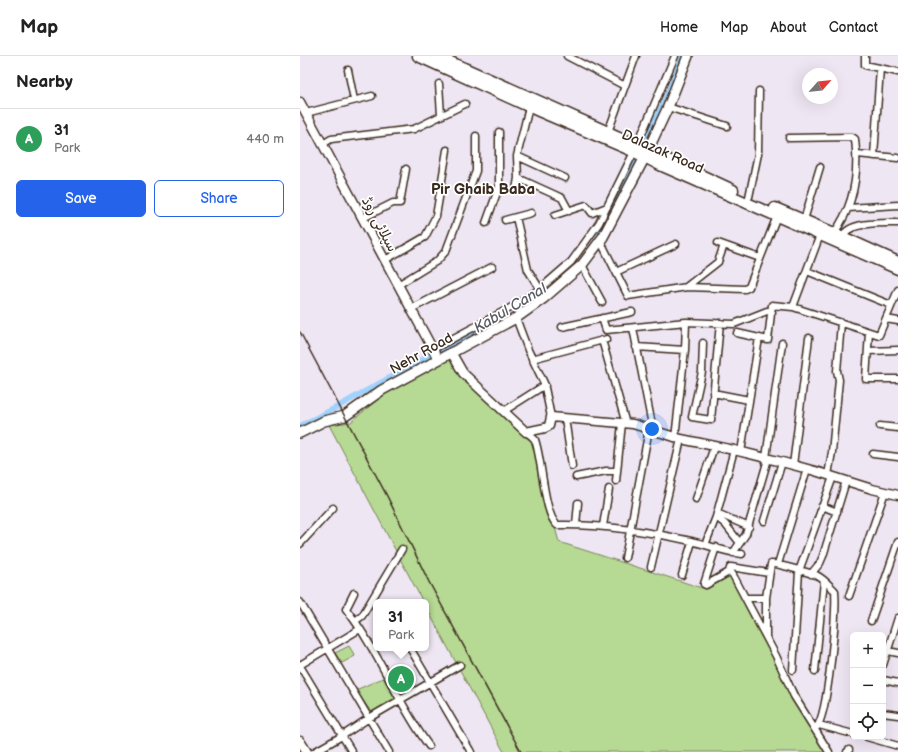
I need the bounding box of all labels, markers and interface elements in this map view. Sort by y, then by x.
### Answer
text: Map [20,16,58,39]
text: Home [660,19,698,36]
text: Map [720,19,748,36]
text: About [770,19,807,36]
text: Contact [829,19,878,36]
north arrow [802,68,838,104]
text: Nearby [16,72,73,92]
text: 31 [54,121,69,140]
street label: Dalazak Road [619,126,706,177]
text: A [25,131,33,147]
text: 440 m [246,131,284,147]
text: Park [54,140,80,156]
button: Save [16,180,146,217]
button: Share [154,180,284,217]
district label: Pir Ghaib Baba [431,180,535,199]
street label: سپلائی روڈ [357,194,401,255]
water label: Kabul Canal [470,279,551,338]
street label: Nehr Road [387,329,456,378]
your location [642,419,662,439]
popup [373,599,429,651]
text: 31 [388,608,403,627]
text: Park [388,627,414,643]
map controls [850,632,886,740]
button: + [850,632,886,668]
pin: A [388,664,414,694]
button: − [850,668,886,704]
button: locate [850,704,886,740]

